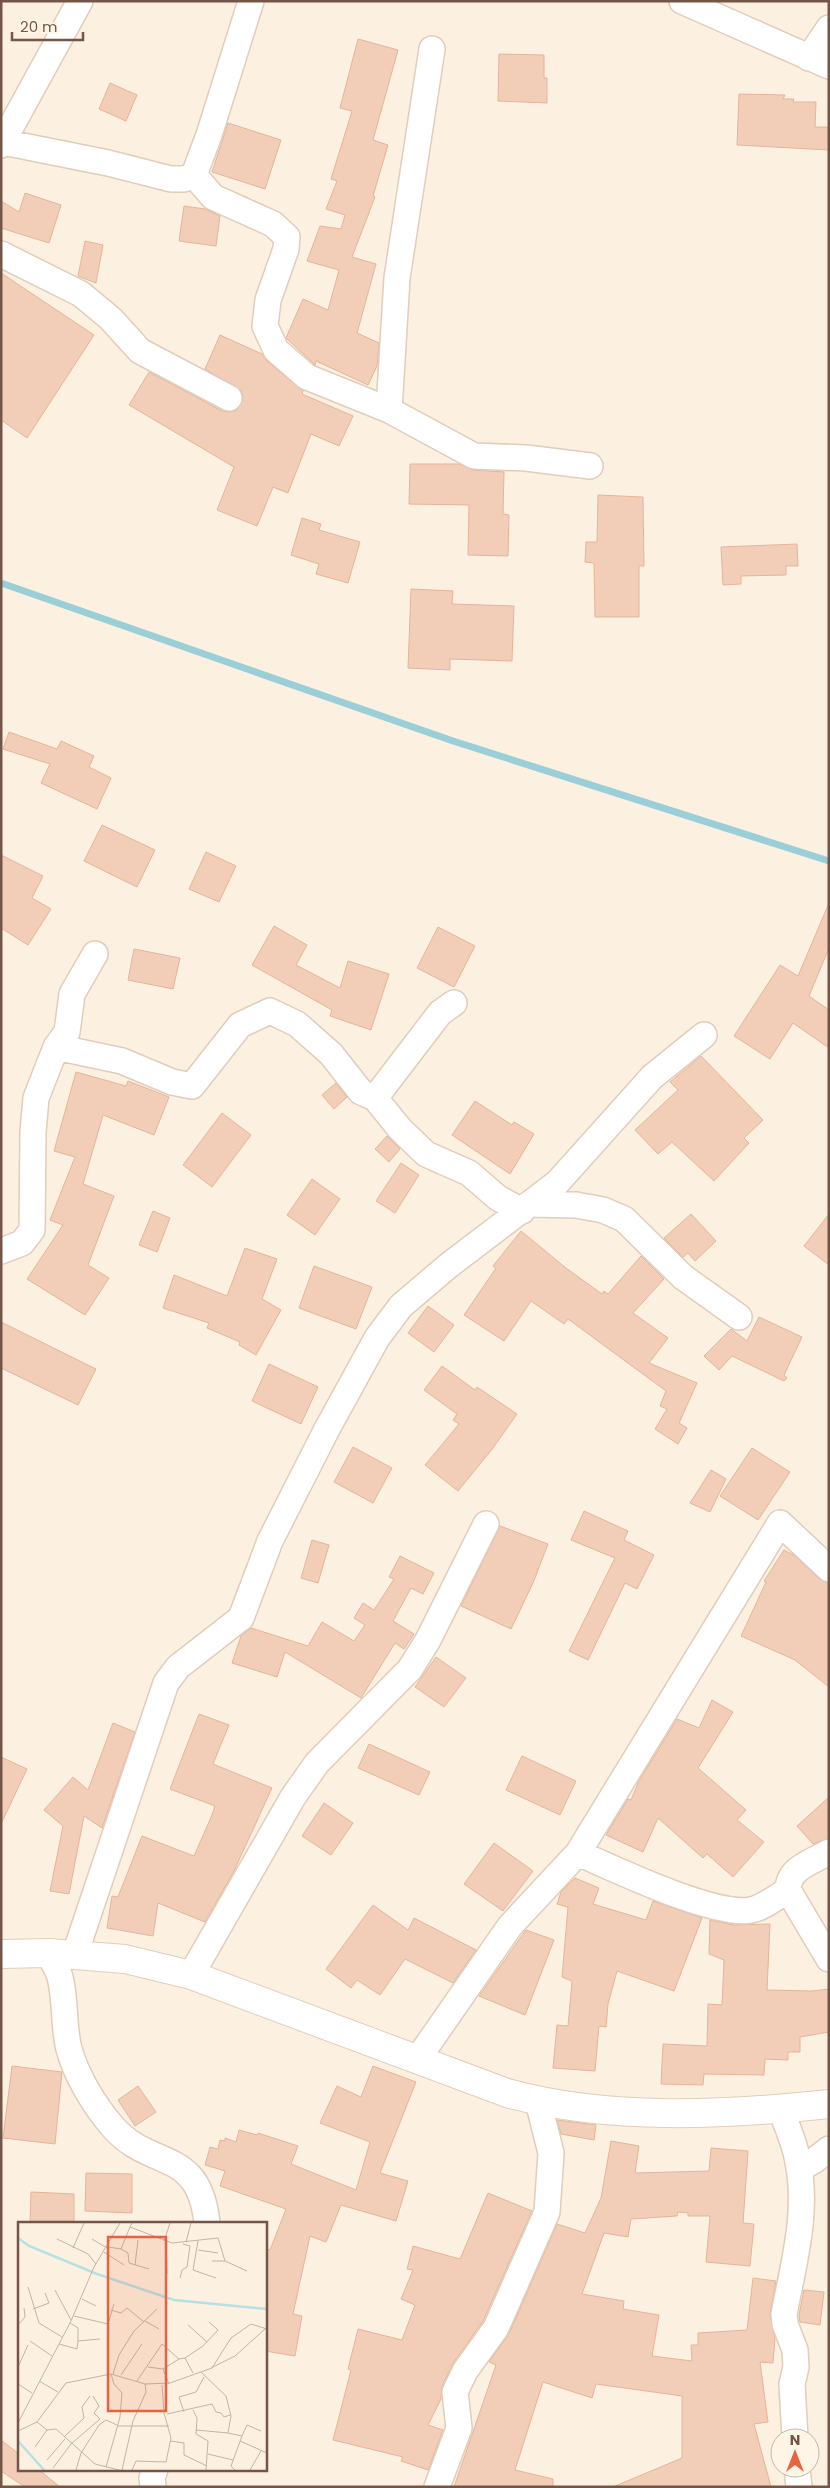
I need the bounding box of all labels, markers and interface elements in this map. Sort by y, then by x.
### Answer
scale bar [12,10,84,42]
text: 20 m [20,16,58,37]
inset map [18,2222,266,2470]
north arrow [770,2428,820,2478]
text: N [790,2430,800,2450]

